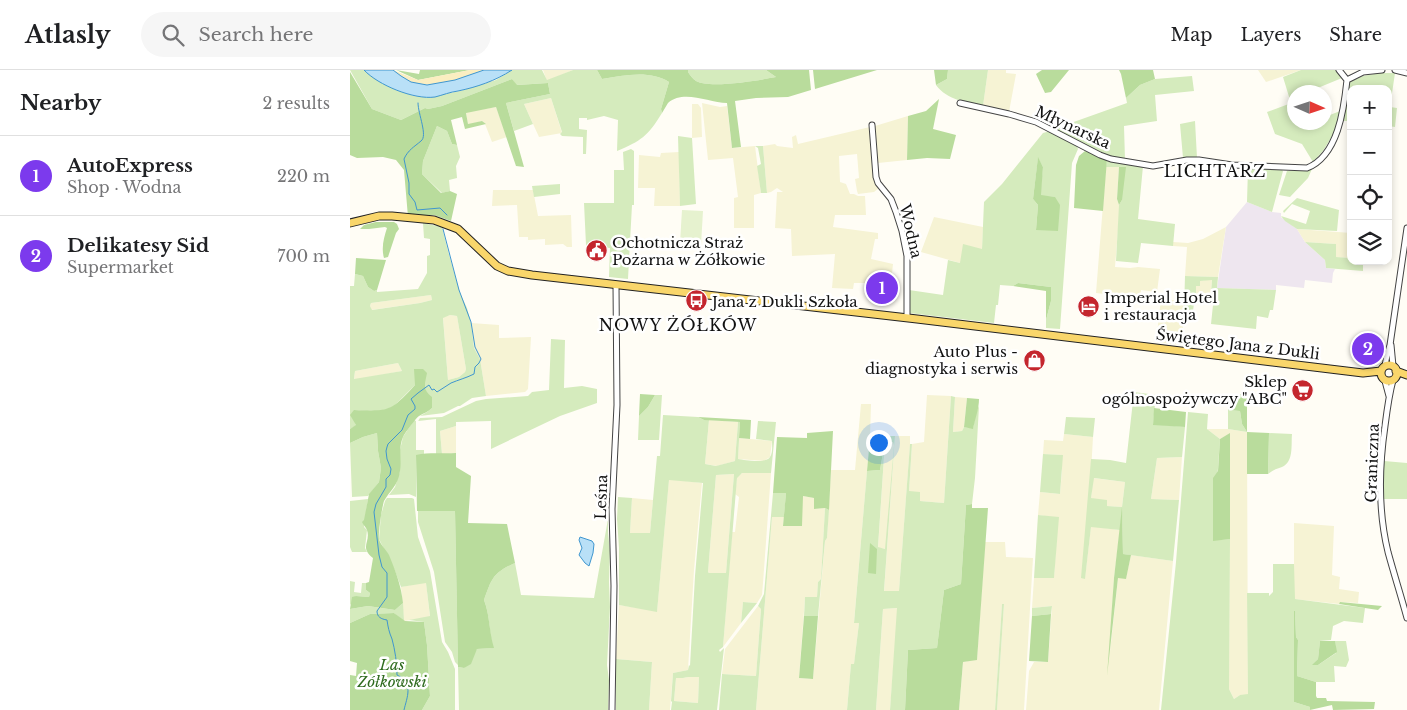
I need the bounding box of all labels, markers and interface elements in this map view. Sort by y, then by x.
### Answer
search box [141,12,491,57]
text: Atlasly [25,20,111,49]
icon: search [159,21,187,49]
text: Search here [199,23,314,46]
text: Map [1171,24,1212,46]
text: Layers [1240,24,1301,46]
text: Share [1329,24,1382,46]
north arrow [1287,85,1332,130]
map controls [1347,85,1392,265]
button: + [1347,85,1392,130]
text: Nearby [20,90,101,116]
text: 2 results [262,93,330,113]
street label: Młynarska [1032,101,1114,153]
button: − [1347,130,1392,175]
text: AutoExpress [67,154,193,177]
district label: LICHTARZ [1164,161,1266,181]
text: 1 [33,166,39,186]
text: 220 m [277,166,330,186]
button: locate [1347,175,1392,220]
text: Shop · Wodna [67,177,181,197]
street label: Wodna [895,201,927,261]
button: layers [1347,220,1392,265]
place label: Ochotnicza Straż Pożarna w Żółkowie [612,233,765,269]
text: Delikatesy Sid [67,234,209,257]
public building icon: Ochotnicza Straż Pożarna w Żółkowie [584,239,608,263]
text: 2 [31,246,41,266]
text: 700 m [277,246,330,266]
text: Supermarket [67,257,174,277]
pin: 1 [866,269,898,307]
place label: Imperial Hotel i restauracja [1104,288,1217,324]
bus stop icon: Jana z Dukli Szkoła [684,289,708,313]
place label: Jana z Dukli Szkoła [710,292,858,311]
hotel icon: Imperial Hotel i restauracja [1076,294,1100,318]
district label: NOWY ŻÓŁKÓW [599,315,757,335]
street label: Świętego Jana z Dukli [1155,325,1321,363]
pin: 2 [1352,330,1384,368]
place label: Auto Plus - diagnostyka i serwis [865,342,1018,378]
shop icon: Auto Plus - diagnostyka i serwis [1022,348,1046,372]
place label: Sklep ogólnospożywczy "ABC" [1102,372,1287,408]
supermarket icon: Sklep ogólnospożywczy "ABC" [1291,378,1315,402]
street label: Graniczna [1361,423,1383,503]
your location [866,430,892,456]
street label: Leśna [591,474,611,520]
park label: Las Żółkowski [356,655,428,691]

